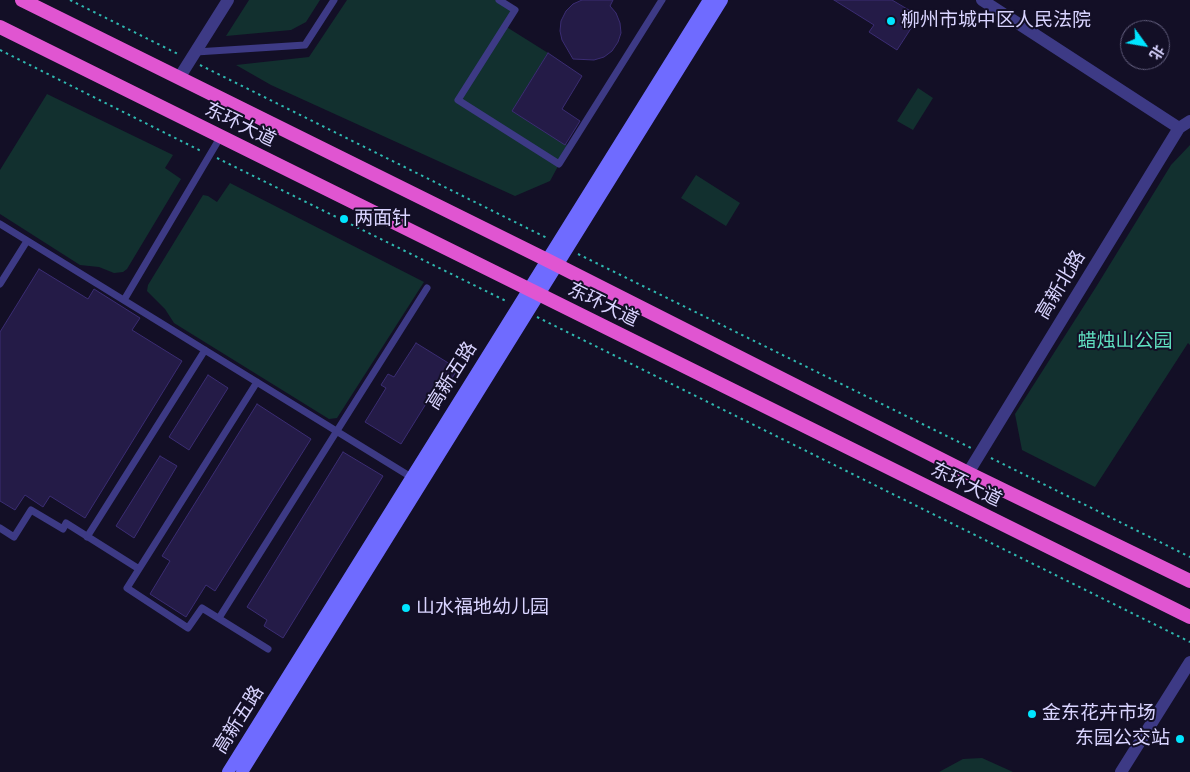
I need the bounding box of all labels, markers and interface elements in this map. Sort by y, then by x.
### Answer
place label: 柳州市城中区人民法院 [901,10,1091,32]
marker: 柳州市城中区人民法院 [885,15,897,27]
north arrow [1120,20,1170,70]
text: 北 [1146,42,1168,63]
street label: 东环大道 [201,98,279,152]
place label: 两面针 [354,208,411,230]
marker: 两面针 [338,213,350,225]
street label: 高新北路 [1032,247,1090,323]
street label: 东环大道 [564,278,642,332]
park label: 蜡烛山公园 [1078,331,1172,353]
street label: 高新五路 [422,338,482,414]
street label: 东环大道 [927,458,1005,512]
place label: 山水福地幼儿园 [416,597,549,619]
marker: 山水福地幼儿园 [400,602,412,614]
street label: 高新五路 [209,682,269,758]
place label: 金东花卉市场 [1042,703,1156,725]
marker: 金东花卉市场 [1026,708,1038,720]
place label: 东园公交站 [1075,728,1170,750]
marker: 东园公交站 [1174,733,1186,745]

